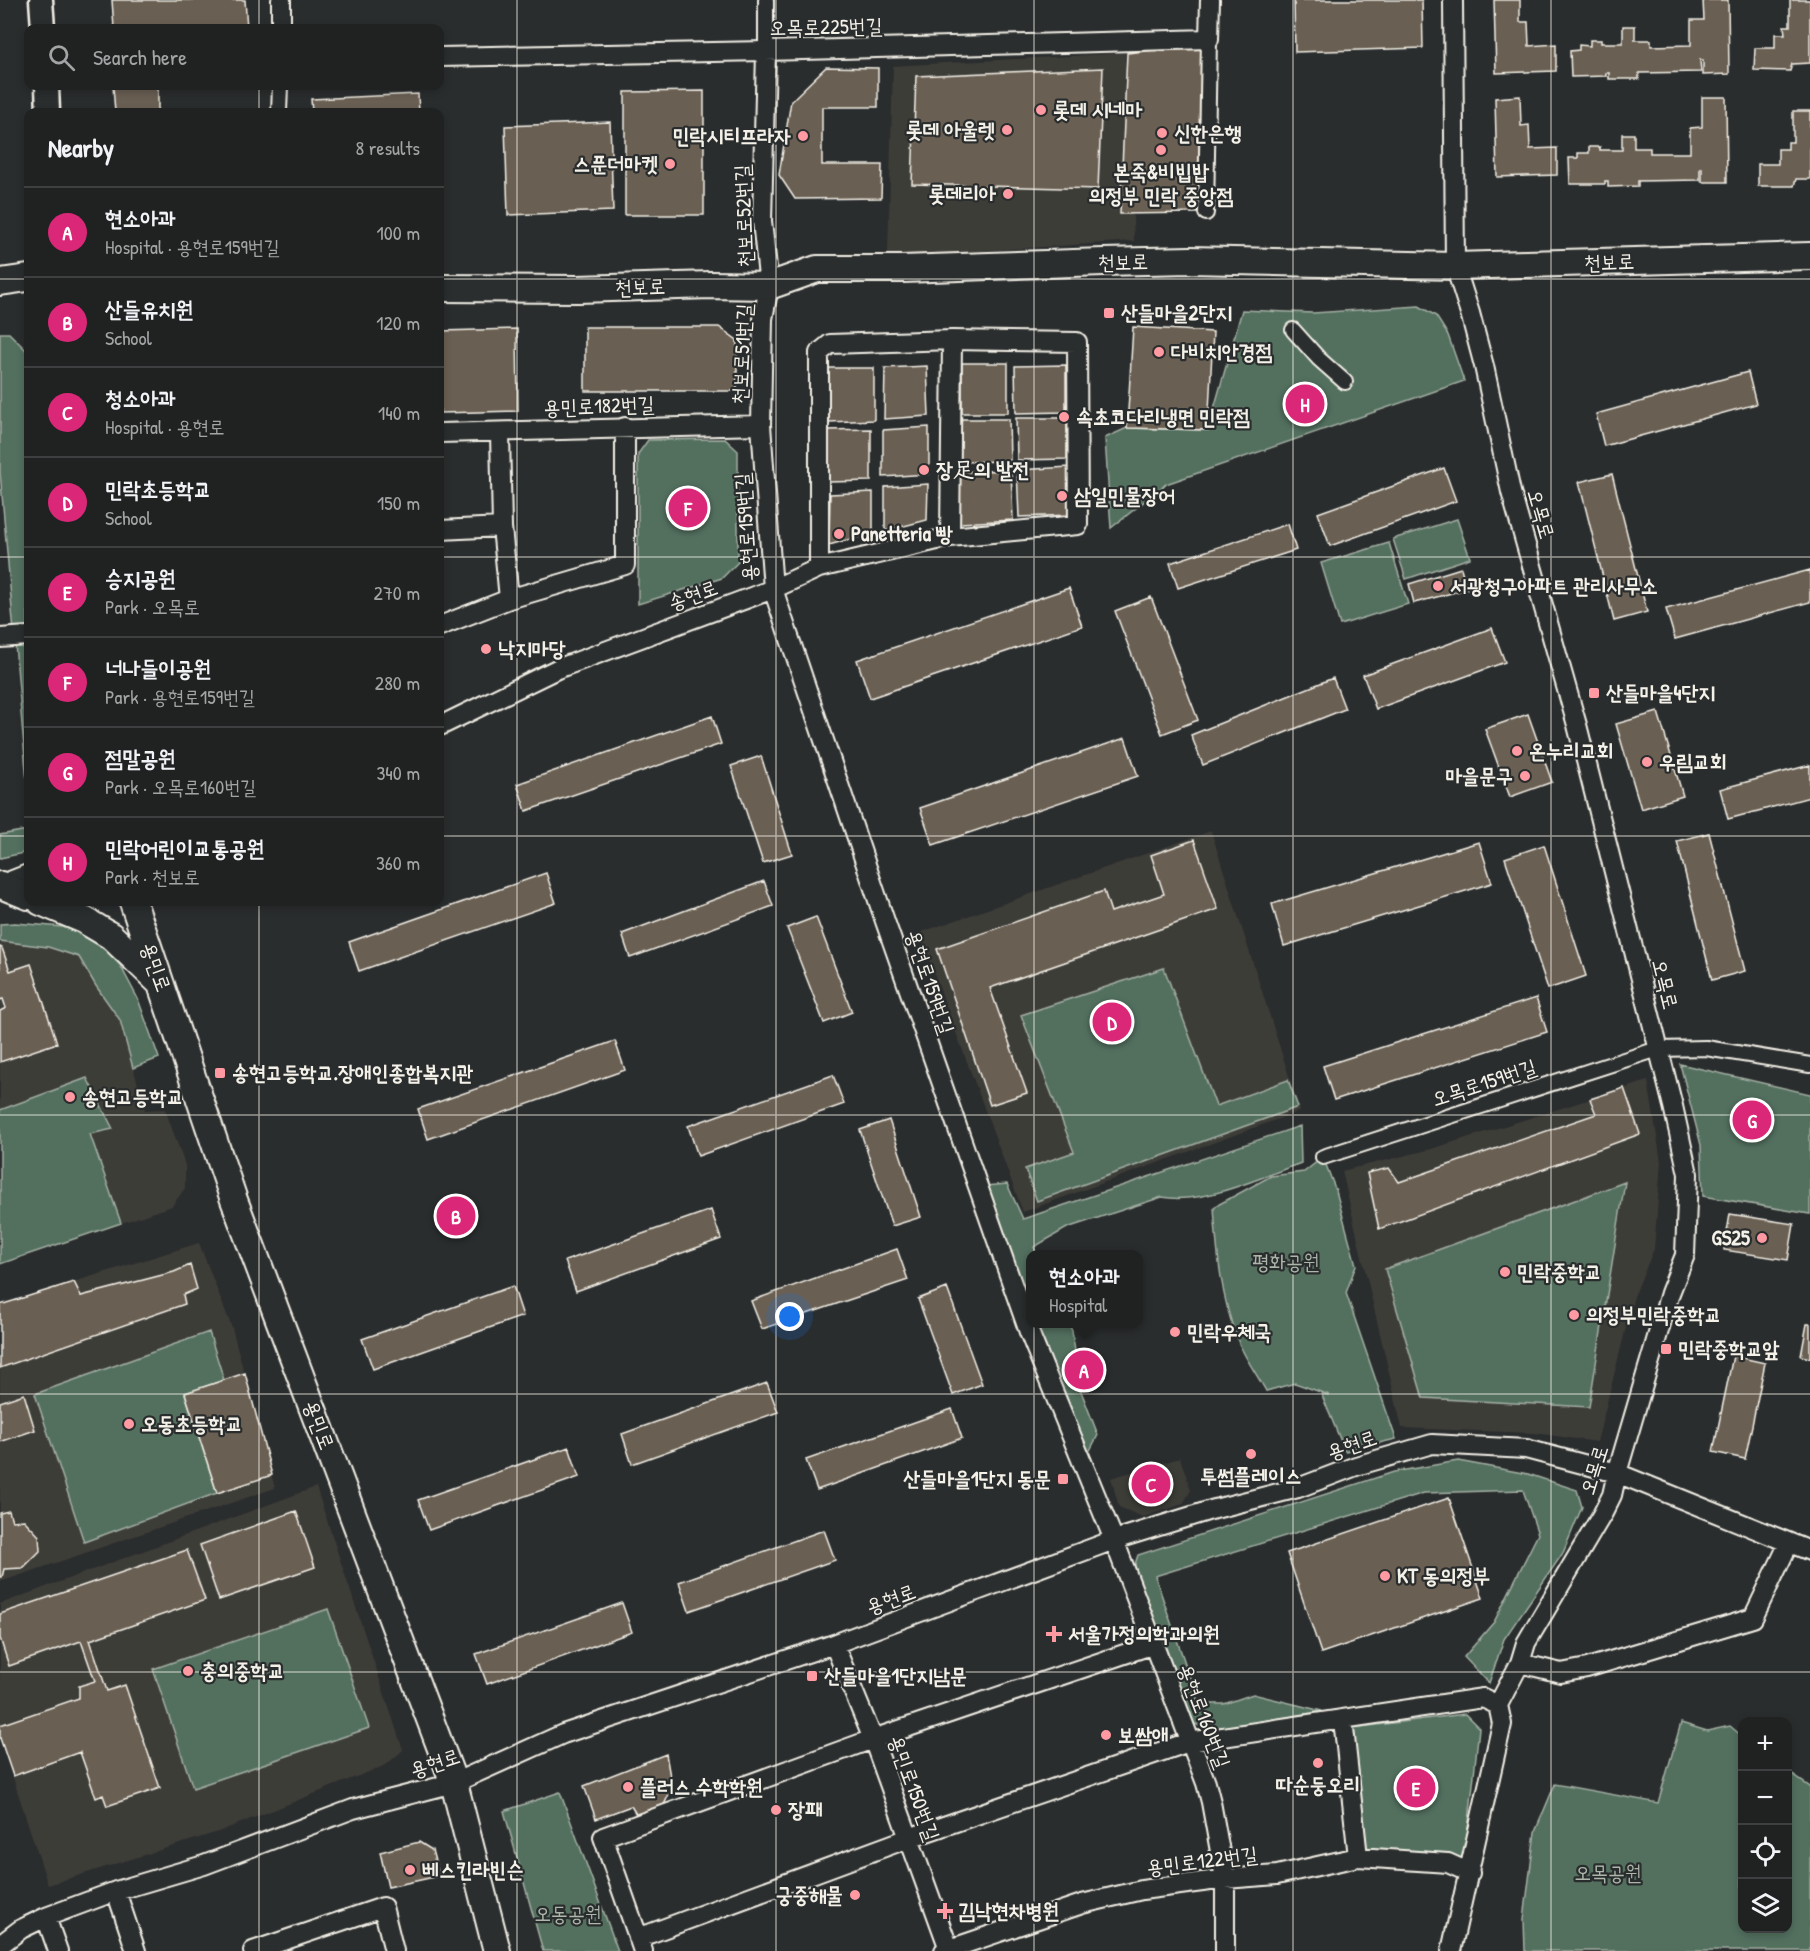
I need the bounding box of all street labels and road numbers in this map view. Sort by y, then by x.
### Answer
street label: 오목로225번길 [769,11,883,42]
street label: 천보로52번길 [727,164,760,268]
street label: 천보로 [1583,246,1635,277]
street label: 천보로 [1097,247,1149,276]
street label: 천보로 [614,271,666,302]
street label: 천보로51번길 [724,303,759,405]
street label: 용민로182번길 [543,389,655,422]
street label: 용현로159번길 [727,472,764,582]
street label: 오목로 [1521,485,1562,542]
street label: 송현로 [664,572,722,617]
street label: 용현로159번길 [899,926,962,1038]
street label: 용민로 [134,938,179,996]
street label: 오목로 [1645,956,1686,1012]
street label: 오목로159번길 [1428,1052,1540,1113]
street label: 용민로 [297,1396,342,1454]
street label: 용현로 [1323,1423,1381,1466]
street label: 오목로 [1572,1441,1615,1498]
street label: 용현로 [862,1576,920,1621]
street label: 용현로160번길 [1171,1659,1238,1772]
street label: 용민로150번길 [882,1731,947,1845]
street label: 용현로 [406,1741,463,1784]
street label: 용민로122번길 [1145,1839,1259,1882]

